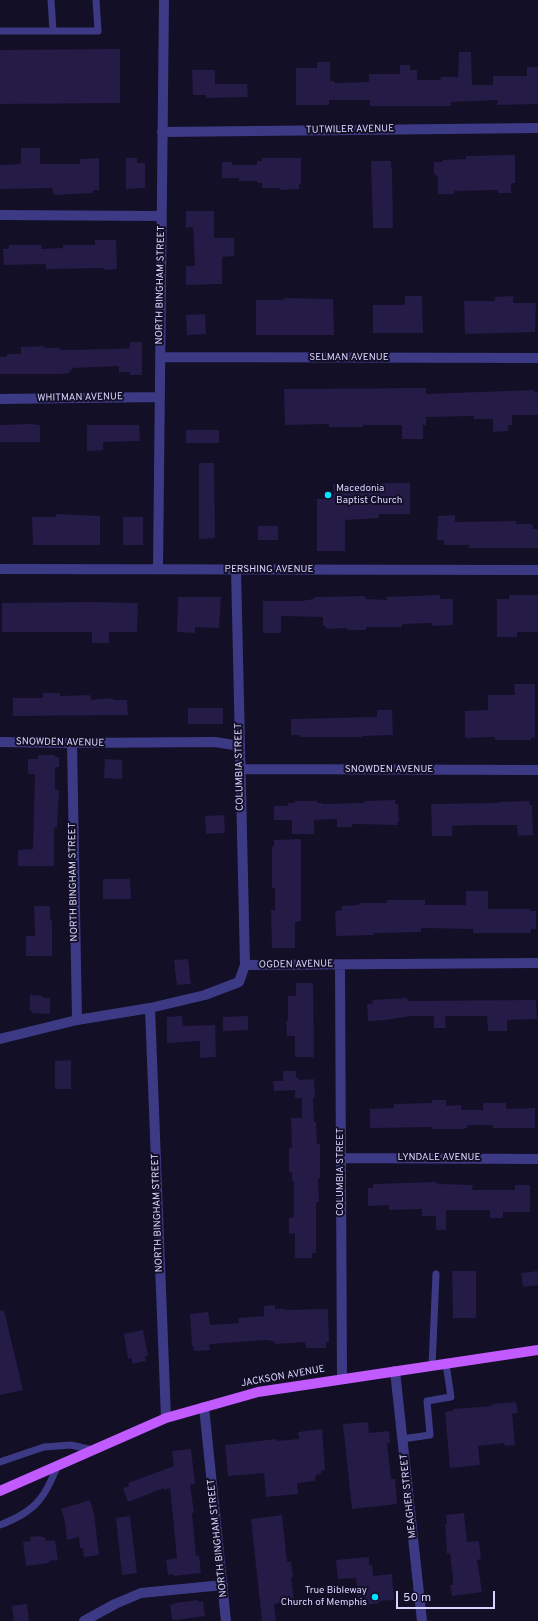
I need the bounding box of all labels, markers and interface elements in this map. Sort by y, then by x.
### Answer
street label: TUTWILER AVENUE [306,123,394,137]
street label: NORTH BINGHAM STREET [154,225,168,345]
street label: SELMAN AVENUE [309,352,389,364]
street label: WHITMAN AVENUE [37,391,123,405]
place label: Macedonia Baptist Church [336,483,402,506]
marker: Macedonia Baptist Church [323,490,333,500]
street label: PERSHING AVENUE [225,564,313,576]
street label: COLUMBIA STREET [233,723,247,811]
street label: SNOWDEN AVENUE [16,736,104,750]
street label: SNOWDEN AVENUE [345,764,433,776]
street label: NORTH BINGHAM STREET [67,822,81,942]
street label: OGDEN AVENUE [259,958,333,972]
street label: COLUMBIA STREET [335,1128,347,1216]
street label: LYNDALE AVENUE [398,1152,480,1164]
street label: NORTH BINGHAM STREET [150,1153,166,1273]
street label: JACKSON AVENUE [240,1364,326,1390]
street label: MEAGHER STREET [399,1453,419,1539]
street label: NORTH BINGHAM STREET [206,1478,230,1598]
scale bar [398,1583,497,1609]
place label: True Bibleway Church of Memphis [281,1585,367,1608]
text: 50 m [403,1590,431,1606]
marker: True Bibleway Church of Memphis [370,1592,380,1602]

